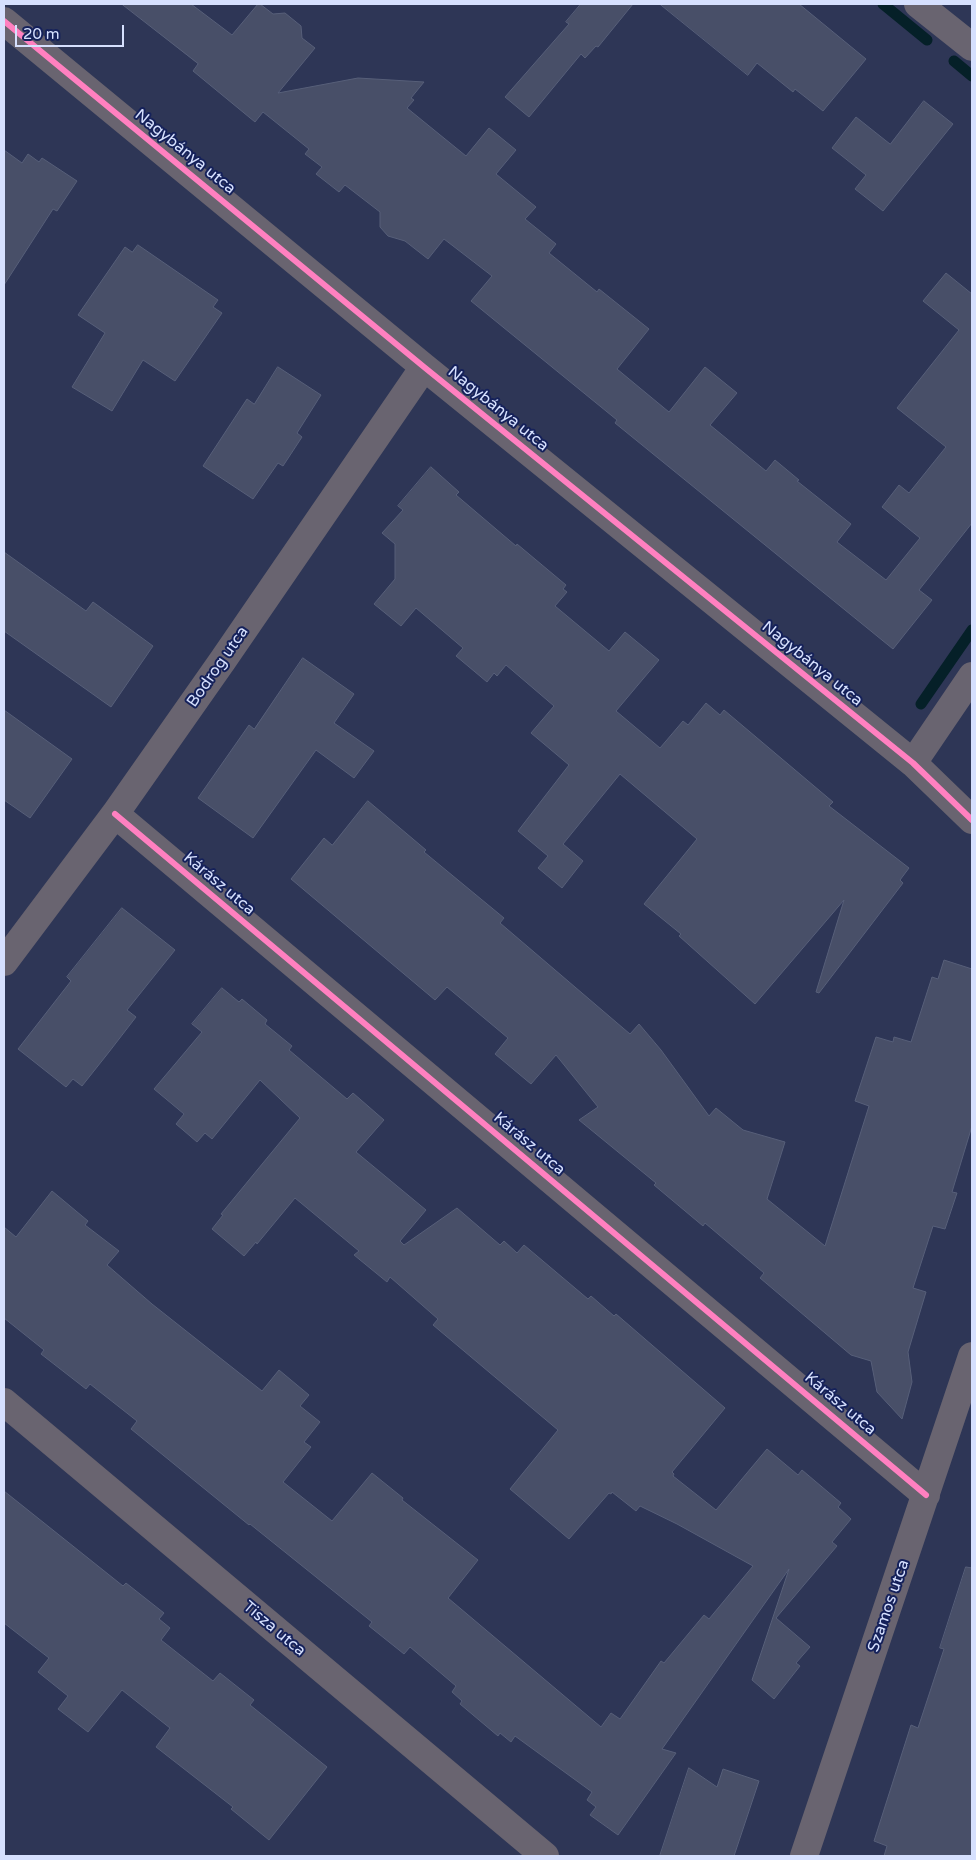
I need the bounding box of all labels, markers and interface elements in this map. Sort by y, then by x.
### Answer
scale bar [18,15,126,47]
text: 20 m [23,25,60,43]
street label: Nagybánya utca [131,105,239,199]
street label: Nagybánya utca [444,362,552,456]
street label: Nagybánya utca [758,617,866,711]
street label: Bodrog utca [183,623,253,711]
street label: Kárász utca [179,848,259,920]
street label: Kárász utca [489,1108,569,1180]
street label: Kárász utca [800,1368,880,1440]
street label: Szamos utca [864,1557,914,1655]
street label: Tisza utca [239,1597,309,1661]

